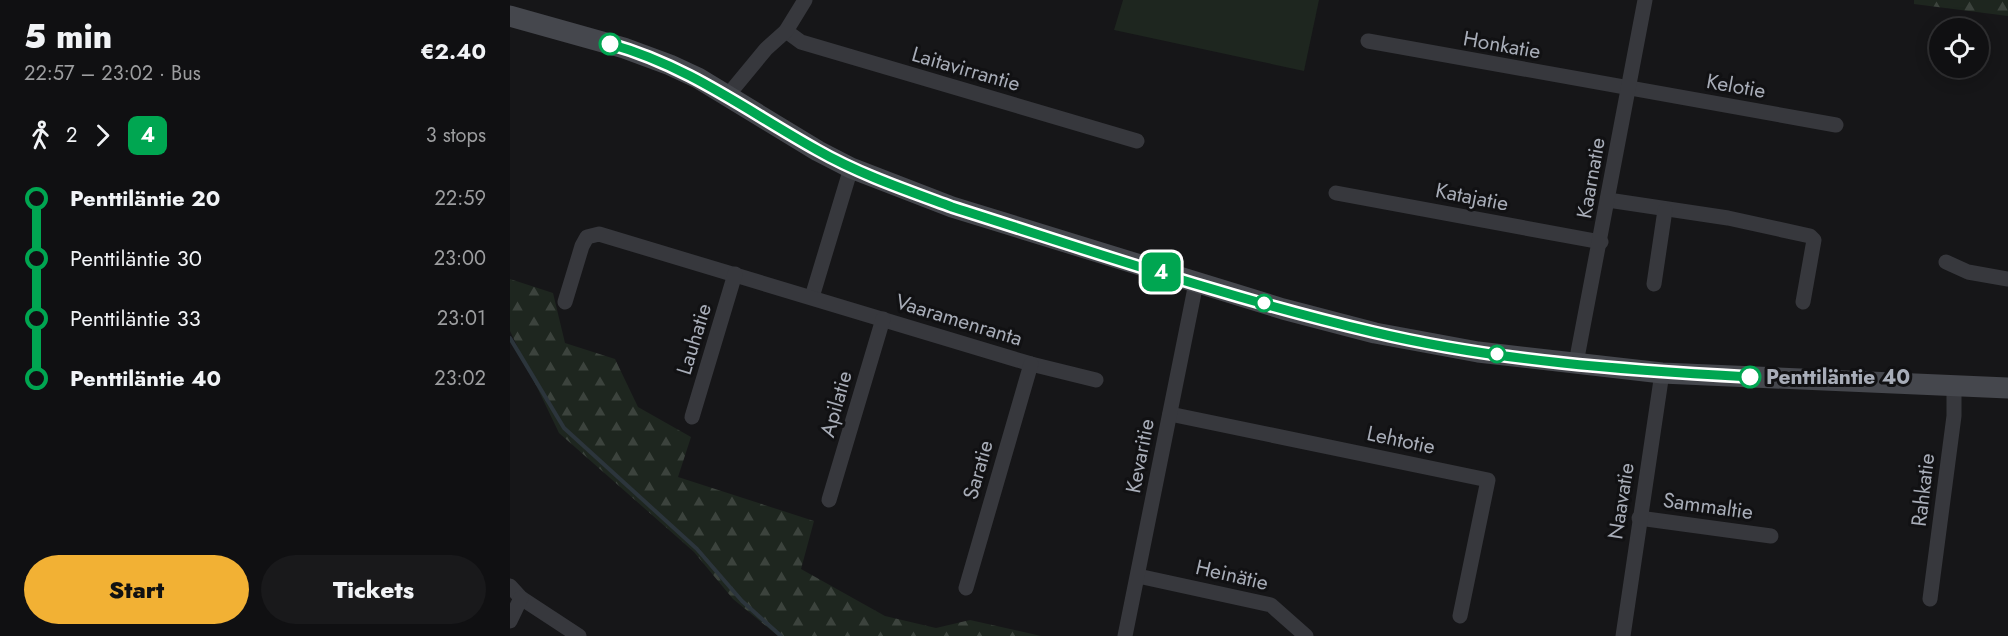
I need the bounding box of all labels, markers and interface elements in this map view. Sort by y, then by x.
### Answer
text: 5 min [24,13,112,60]
map controls [1929,18,1989,78]
button: locate [1929,18,1989,78]
street label: Honkatie [1461,23,1543,67]
unlabelled marker [599,33,621,55]
text: €2.40 [420,35,486,67]
street label: Laitavirrantie [908,39,1024,99]
text: 22:57 – 23:02 · Bus [24,59,201,88]
street label: Kelotie [1704,66,1768,106]
icon: walk [24,119,57,152]
icon: forward [86,119,119,152]
text: 4 [140,120,155,150]
text: 2 [66,121,77,150]
text: 3 stops [426,121,486,150]
street label: Kaarnatie [1569,135,1613,221]
street label: Katajatie [1433,175,1511,219]
text: Penttiläntie 20 [70,182,220,214]
text: 22:59 [434,184,486,213]
text: Penttiläntie 30 [70,242,202,274]
text: 23:00 [434,244,486,273]
line badge: 4 [1142,252,1180,292]
text: 4 [1154,257,1168,287]
street label: Vaaramenranta [892,287,1026,353]
unlabelled marker [1255,294,1273,312]
street label: Lauhatie [669,300,719,378]
text: Penttiläntie 33 [70,302,201,334]
text: 23:01 [437,304,486,333]
unlabelled marker [1488,345,1506,363]
text: Penttiläntie 40 [70,362,221,394]
place label: Penttiläntie 40 [1766,362,1910,392]
text: 23:02 [434,364,486,393]
marker: Penttiläntie 40 [1739,366,1761,388]
street label: Apilatie [812,367,860,441]
street label: Kevaritie [1118,416,1162,496]
street label: Lehtotie [1364,418,1438,462]
street label: Saratie [955,437,1001,503]
street label: Rahkatie [1904,451,1942,528]
street label: Naavatie [1600,460,1642,541]
street label: Sammaltie [1661,485,1755,527]
street label: Heinätie [1193,552,1272,598]
button: Start [24,555,249,624]
button: Tickets [261,555,486,624]

